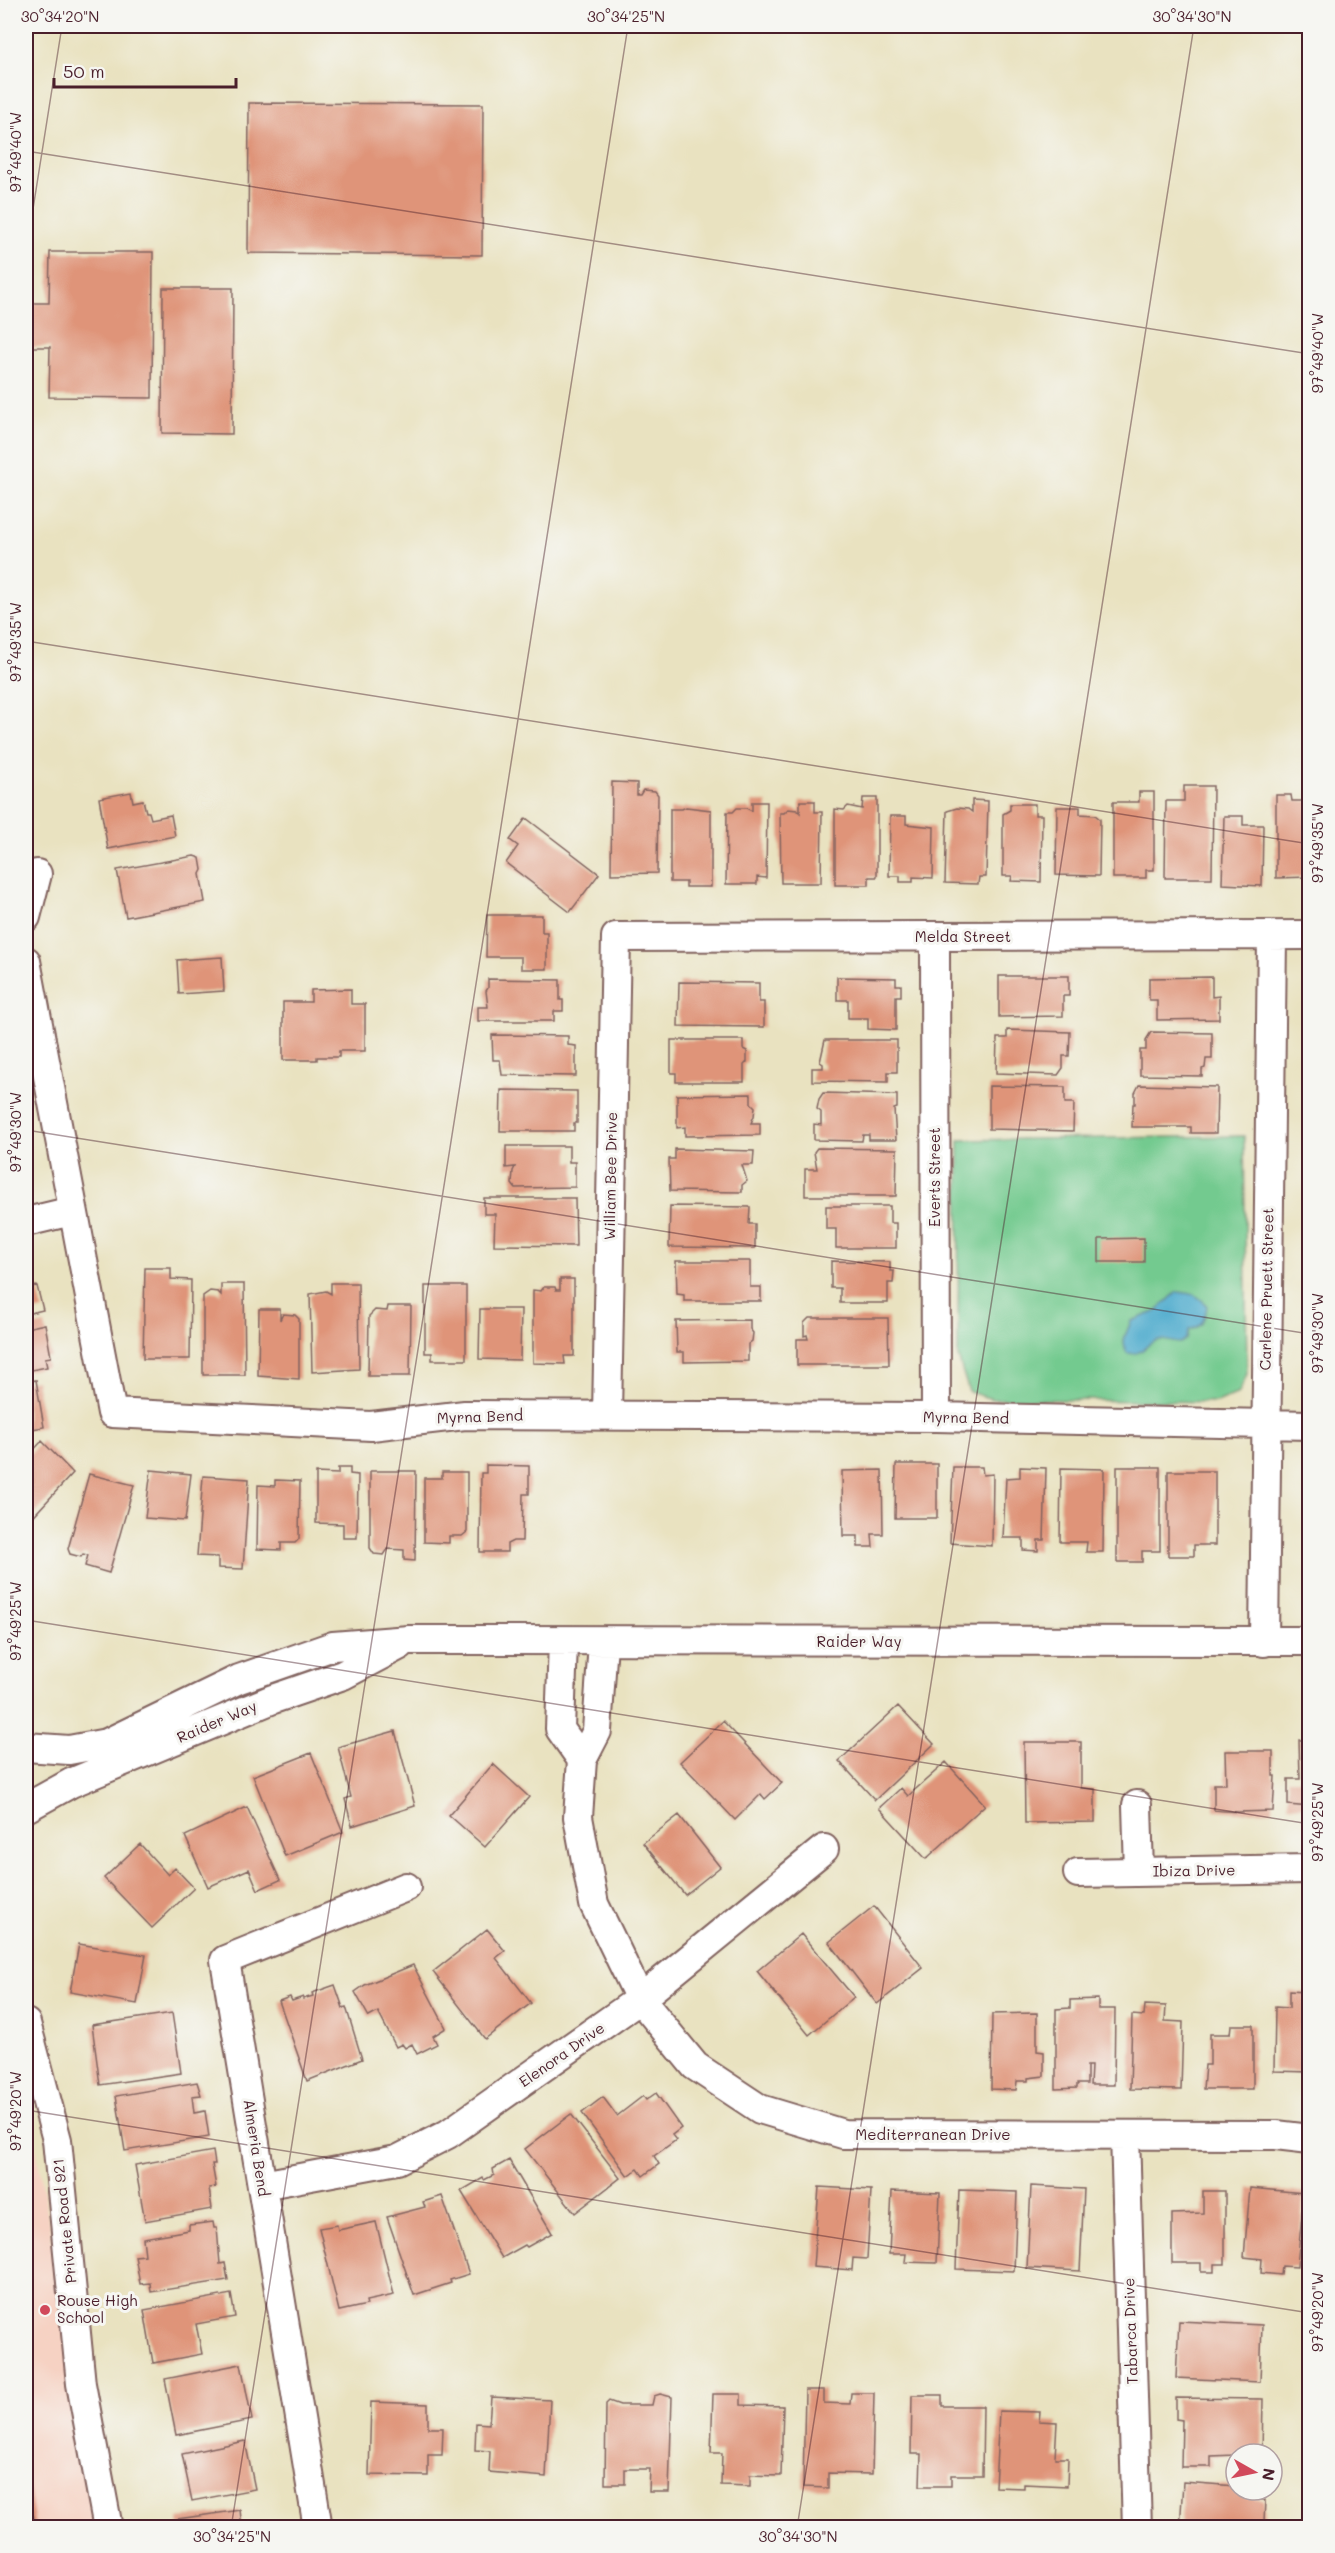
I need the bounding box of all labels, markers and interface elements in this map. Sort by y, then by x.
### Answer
text: 30°34'20"N [21,6,99,26]
text: 30°34'25"N [587,6,665,26]
text: 30°34'30"N [1152,6,1232,26]
scale bar [54,51,236,89]
text: 50 m [63,59,105,83]
text: 97°49'40"W [5,112,25,192]
text: 97°49'40"W [1307,313,1327,393]
text: 97°49'35"W [5,602,25,682]
text: 97°49'35"W [1307,803,1327,883]
street label: Melda Street [915,926,1011,946]
text: 97°49'30"W [5,1092,25,1172]
street label: William Bee Drive [599,1112,621,1240]
street label: Everts Street [924,1127,944,1227]
street label: Carlene Pruett Street [1255,1207,1277,1371]
text: 97°49'30"W [1307,1293,1327,1373]
street label: Myrna Bend [437,1405,523,1427]
street label: Myrna Bend [923,1406,1009,1428]
text: 97°49'25"W [5,1581,25,1661]
street label: Raider Way [816,1631,902,1651]
street label: Raider Way [174,1695,260,1747]
text: 97°49'25"W [1307,1782,1327,1862]
street label: Ibiza Drive [1152,1859,1236,1881]
street label: Elenora Drive [515,2017,608,2091]
text: 97°49'20"W [5,2071,25,2151]
street label: Almeria Bend [239,2098,275,2198]
street label: Mediterranean Drive [855,2124,1011,2144]
street label: Private Road 921 [48,2158,81,2284]
text: 97°49'20"W [1307,2272,1327,2352]
street label: Tabarca Drive [1118,2277,1142,2385]
place label: Rouse High School [57,2290,138,2327]
marker: Rouse High School [38,2303,52,2317]
north arrow [1224,2442,1284,2502]
text: N [1258,2467,1281,2482]
text: 30°34'25"N [193,2526,271,2546]
text: 30°34'30"N [758,2526,838,2546]

